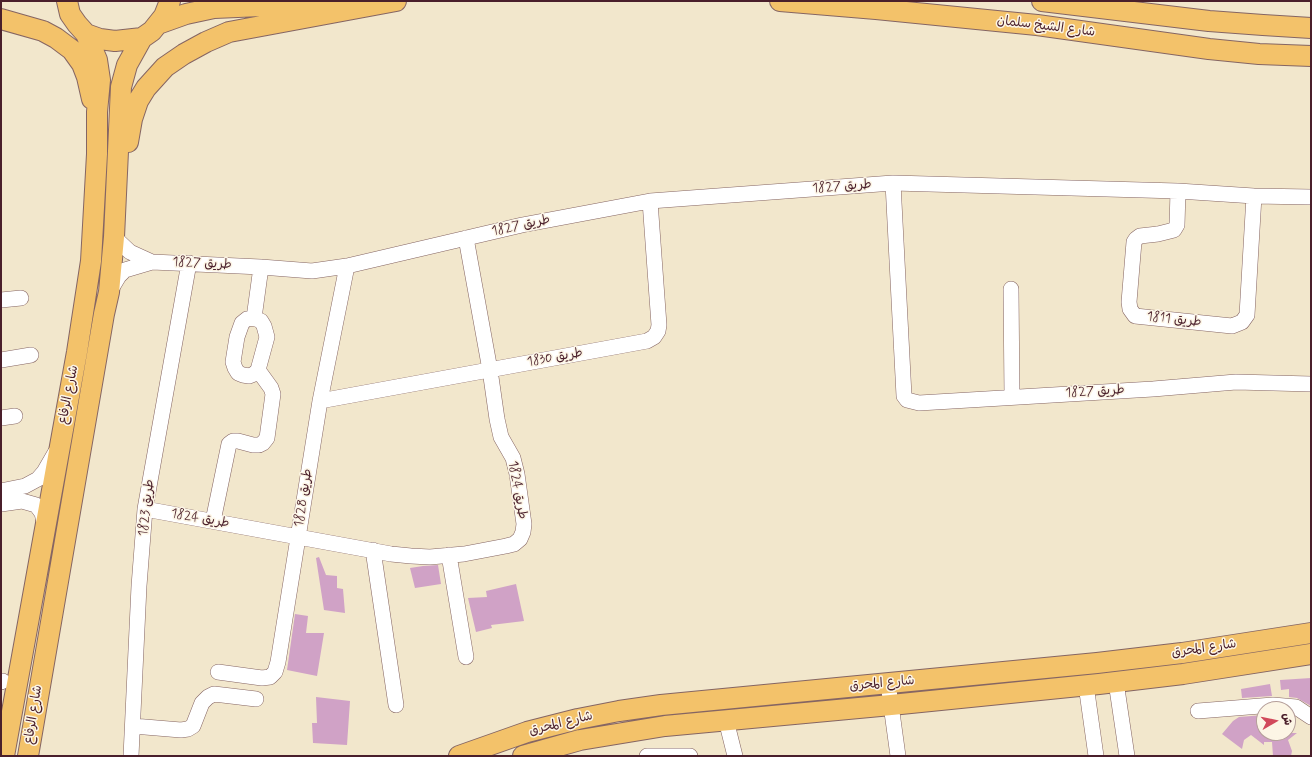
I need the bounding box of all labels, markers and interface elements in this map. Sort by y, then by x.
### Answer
street label: شارع الشيخ سلمان [996,13,1096,41]
street label: طريق 1827 [812,177,872,197]
street label: طريق 1827 [490,212,552,240]
street label: طريق 1827 [172,255,232,273]
street label: طريق 1811 [1146,309,1202,331]
street label: طريق 1830 [526,345,584,371]
street label: شارع الرفاع [56,364,82,426]
street label: طريق 1827 [1065,383,1125,401]
street label: طريق 1824 [504,460,530,520]
street label: طريق 1828 [292,468,316,528]
street label: طريق 1823 [136,479,158,537]
street label: طريق 1824 [170,506,230,532]
street label: شارع المحرق [1171,637,1237,661]
street label: شارع المحرق [849,673,915,695]
street label: شارع الرفاع [22,684,46,746]
north arrow [1256,701,1296,741]
street label: شارع المحرق [527,709,595,739]
text: ش [1279,712,1295,726]

